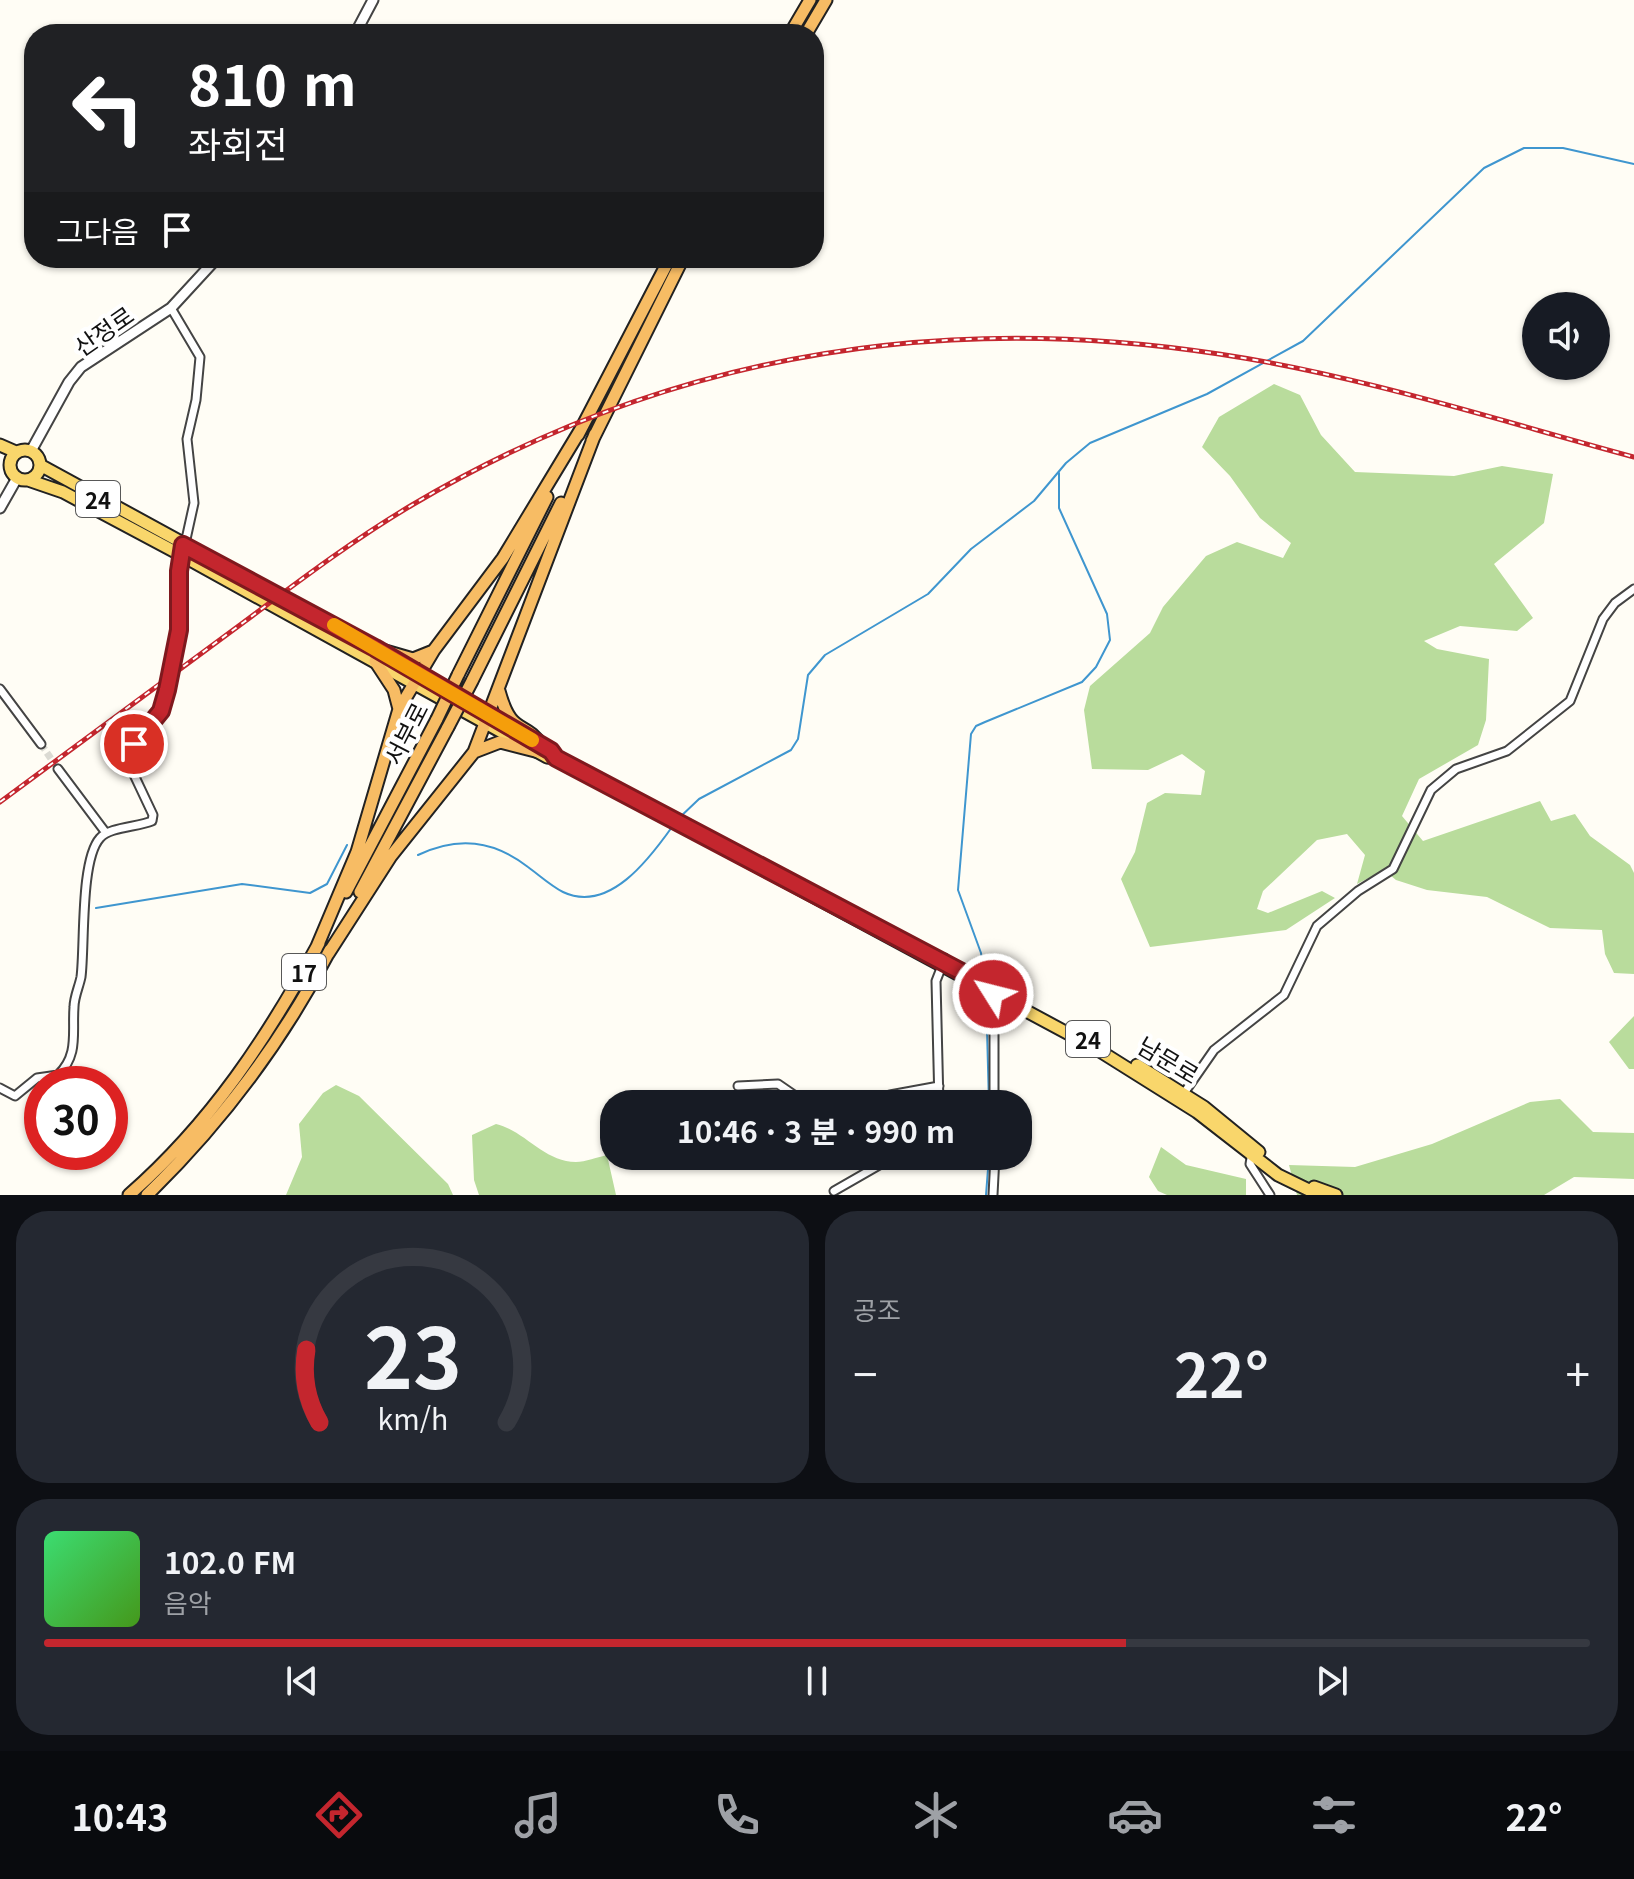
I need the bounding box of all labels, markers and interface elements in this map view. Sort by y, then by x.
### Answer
text: 810 m [188,41,357,122]
icon: left [56,56,160,160]
text: 좌회전 [188,116,287,168]
text: 그다음 [56,208,139,252]
icon: arrive [155,208,199,252]
map controls [1522,292,1610,380]
button: sound [1522,292,1610,380]
street label: 산정로 [66,297,140,363]
road number: 24 [76,481,120,517]
street label: 서부로 [374,696,436,770]
pin [100,710,168,778]
icon: arrive [112,722,156,766]
position arrow [951,952,1035,1036]
road number: 17 [282,954,326,990]
road number: 24 [1066,1021,1110,1057]
street label: 남문로 [1132,1027,1206,1091]
speed limit sign: 30 [24,1066,128,1170]
text: 10:46 · 3 분 · 990 m [677,1108,955,1152]
text: 공조 [853,1290,901,1327]
text: 23 [363,1292,462,1413]
text: 22° [1174,1328,1269,1415]
text: − [853,1340,877,1404]
text: + [1566,1340,1590,1404]
text: km/h [377,1397,448,1438]
text: 102.0 FM [164,1539,296,1583]
text: 음악 [164,1583,212,1620]
icon: previous [280,1659,324,1703]
icon: pause [795,1659,839,1703]
icon: next [1310,1659,1354,1703]
icon: directions [311,1787,367,1843]
icon: music [510,1787,566,1843]
icon: phone [709,1787,765,1843]
icon: climate [908,1787,964,1843]
icon: car [1107,1787,1163,1843]
icon: filters [1306,1787,1362,1843]
text: 10:43 [72,1789,168,1841]
text: 22° [1505,1789,1562,1841]

